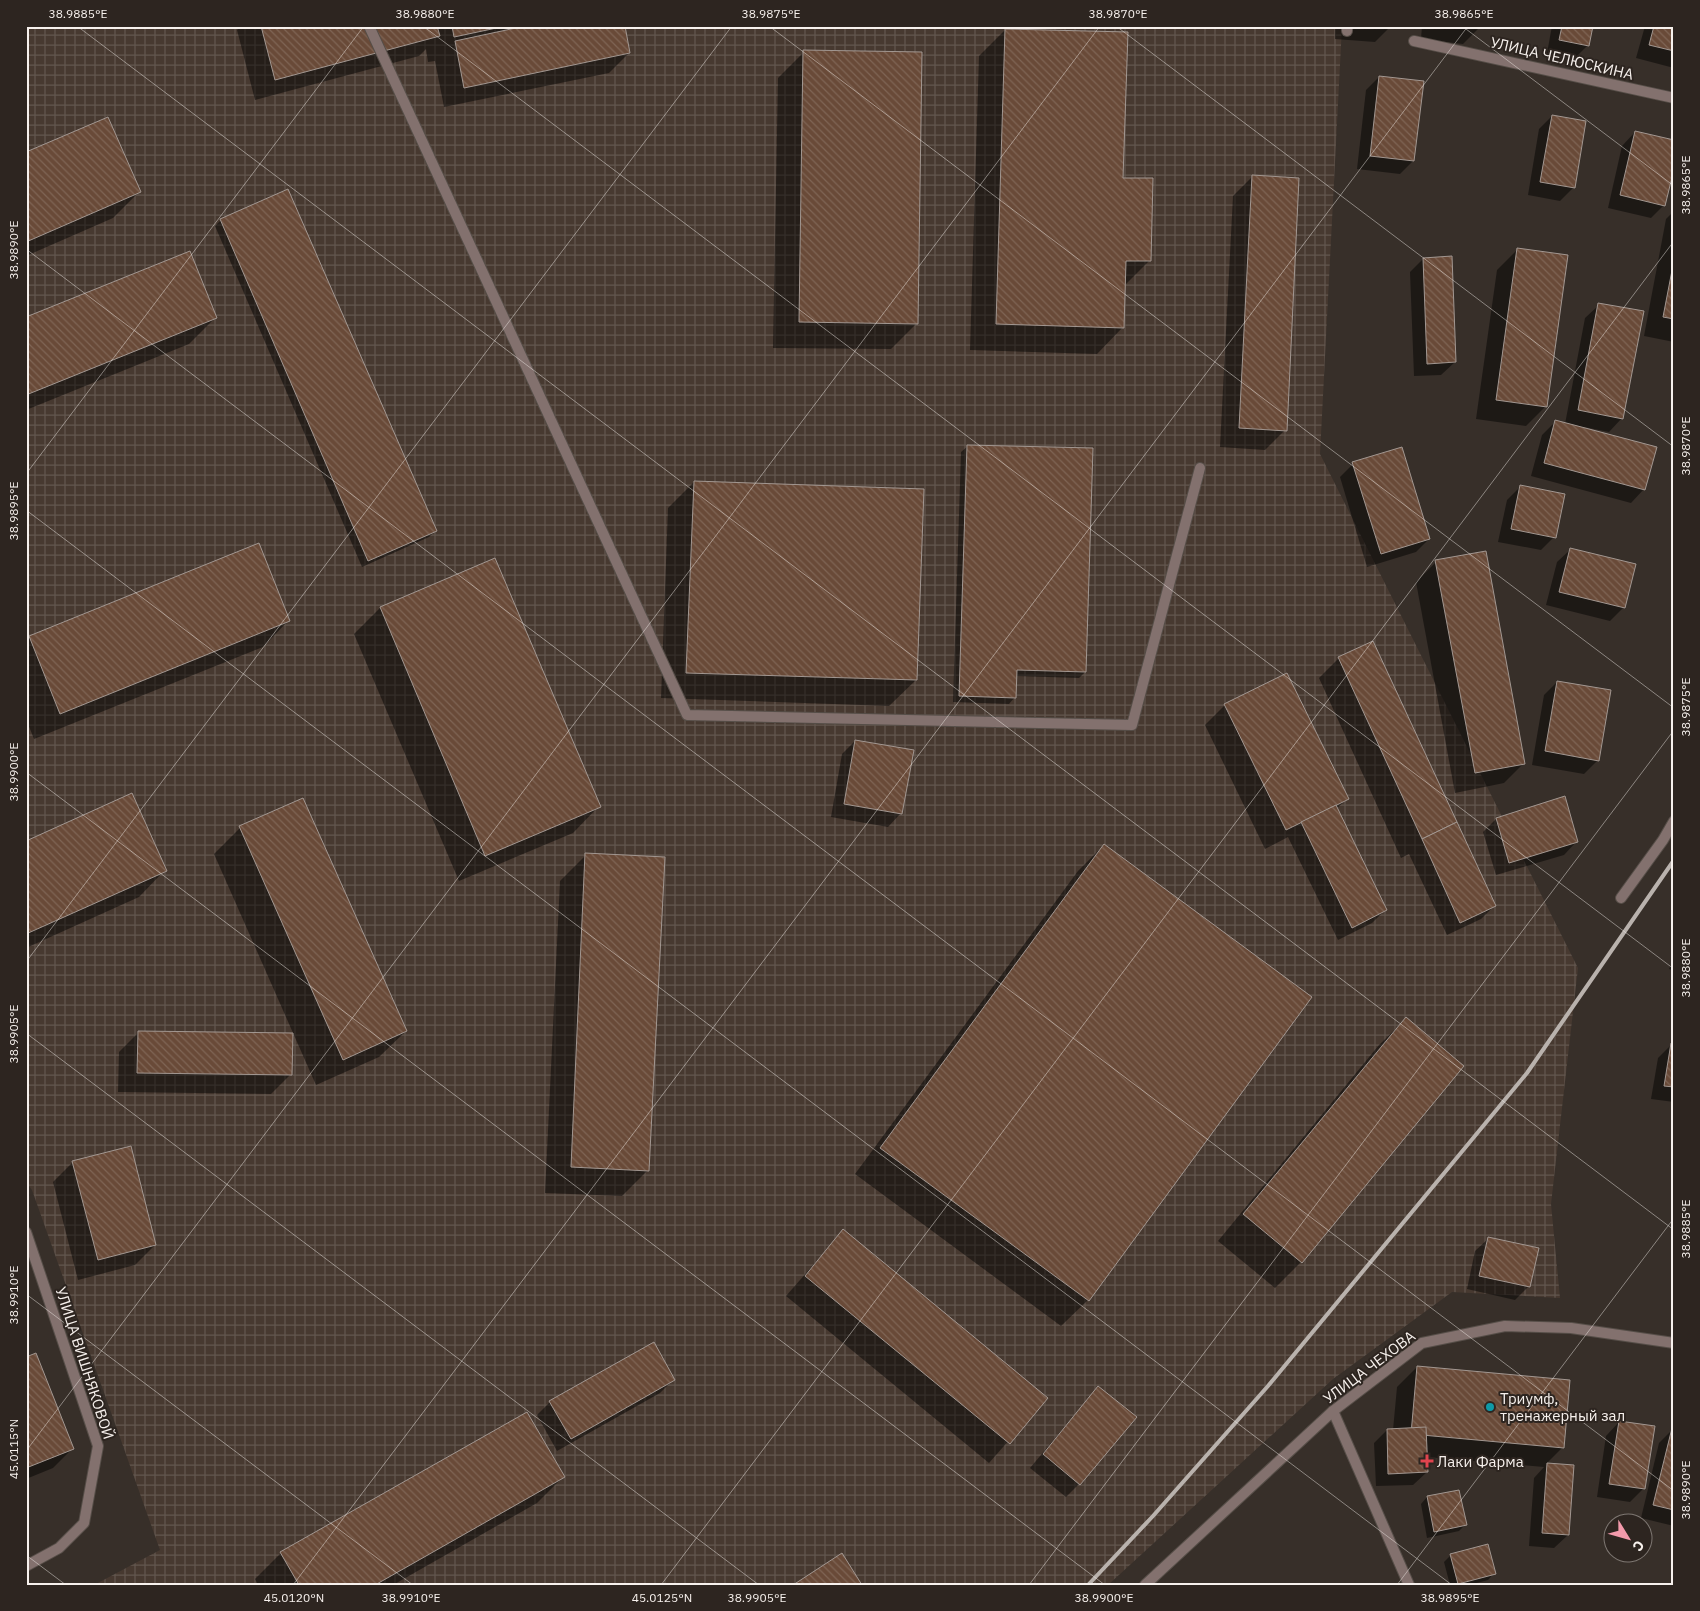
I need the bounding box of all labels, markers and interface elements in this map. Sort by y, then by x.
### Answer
text: 38.9885°E [48,6,108,21]
text: 38.9880°E [395,6,455,21]
text: 38.9875°E [741,6,801,21]
text: 38.9870°E [1088,6,1148,21]
text: 38.9865°E [1434,6,1494,21]
street label: УЛИЦА ЧЕЛЮСКИНА [1489,32,1636,84]
text: 38.9865°E [1678,155,1693,215]
text: 38.9890°E [6,220,21,280]
text: 38.9870°E [1678,416,1693,476]
text: 38.9895°E [6,481,21,541]
text: 38.9875°E [1678,677,1693,737]
text: 38.9900°E [6,742,21,802]
text: 38.9880°E [1678,938,1693,998]
text: 38.9905°E [6,1004,21,1064]
text: 38.9885°E [1678,1199,1693,1259]
text: 38.9910°E [6,1265,21,1325]
street label: УЛИЦА ВИШНЯКОВОЙ [51,1284,119,1442]
street label: УЛИЦА ЧЕХОВА [1319,1326,1419,1408]
place label: Триумф, тренажерный зал [1500,1389,1625,1425]
marker: Триумф, тренажерный зал [1484,1401,1496,1413]
text: 45.0115°N [6,1419,21,1479]
place label: Лаки Фарма [1437,1452,1524,1471]
marker: Лаки Фарма [1421,1455,1433,1467]
text: 38.9890°E [1678,1460,1693,1520]
north arrow [1602,1514,1652,1564]
text: С [1628,1537,1648,1555]
text: 45.0120°N [264,1590,324,1605]
text: 38.9910°E [381,1590,441,1605]
text: 45.0125°N [632,1590,692,1605]
text: 38.9905°E [727,1590,787,1605]
text: 38.9900°E [1074,1590,1134,1605]
text: 38.9895°E [1420,1590,1480,1605]

